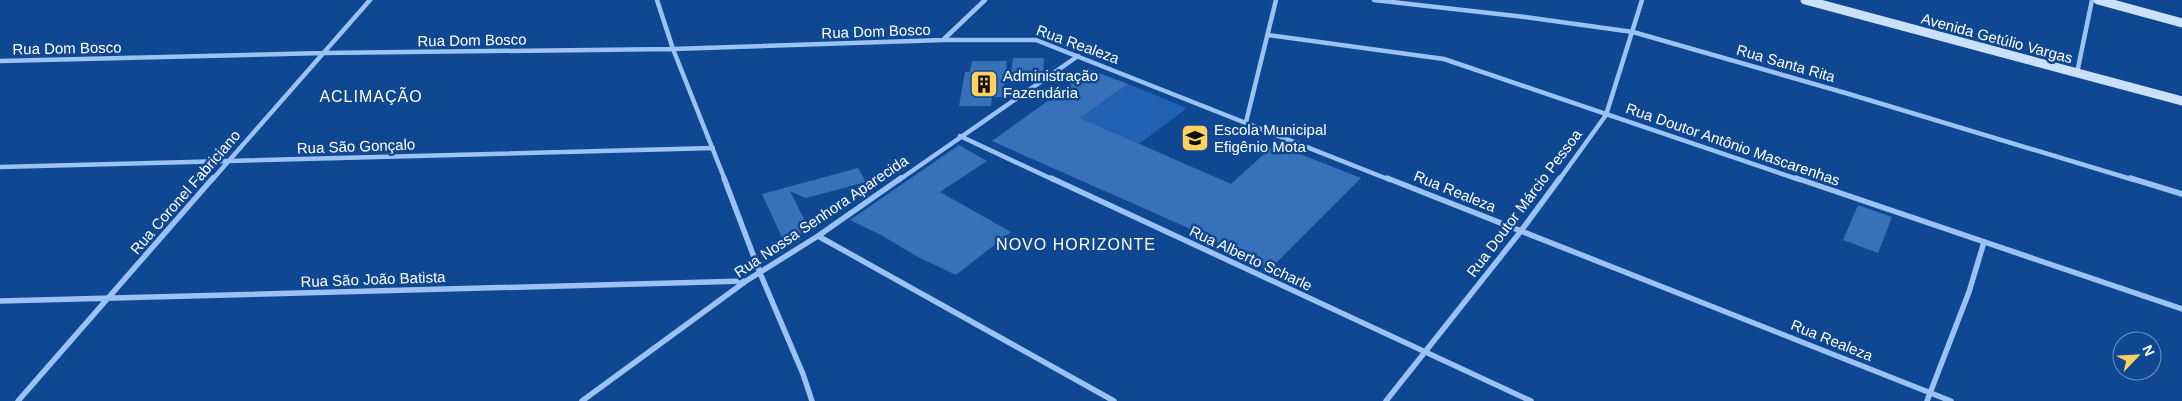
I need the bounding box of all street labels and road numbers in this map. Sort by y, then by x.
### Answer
street label: Avenida Getúlio Vargas [1919,10,2075,66]
street label: Rua Dom Bosco [821,21,931,41]
street label: Rua Realeza [1034,21,1122,67]
street label: Rua Dom Bosco [417,31,527,49]
street label: Rua Dom Bosco [12,39,122,57]
street label: Rua Santa Rita [1735,41,1838,85]
street label: Rua Doutor Antônio Mascarenhas [1624,99,1842,189]
street label: Rua Doutor Márcio Pessoa [1463,125,1585,280]
street label: Rua Coronel Fabriciano [127,127,243,257]
street label: Rua São Gonçalo [297,135,415,157]
street label: Rua Nossa Senhora Aparecida [731,151,912,281]
street label: Rua Realeza [1412,167,1499,215]
street label: Rua Alberto Scharle [1187,222,1315,294]
street label: Rua São João Batista [300,268,446,290]
street label: Rua Realeza [1789,316,1876,364]

